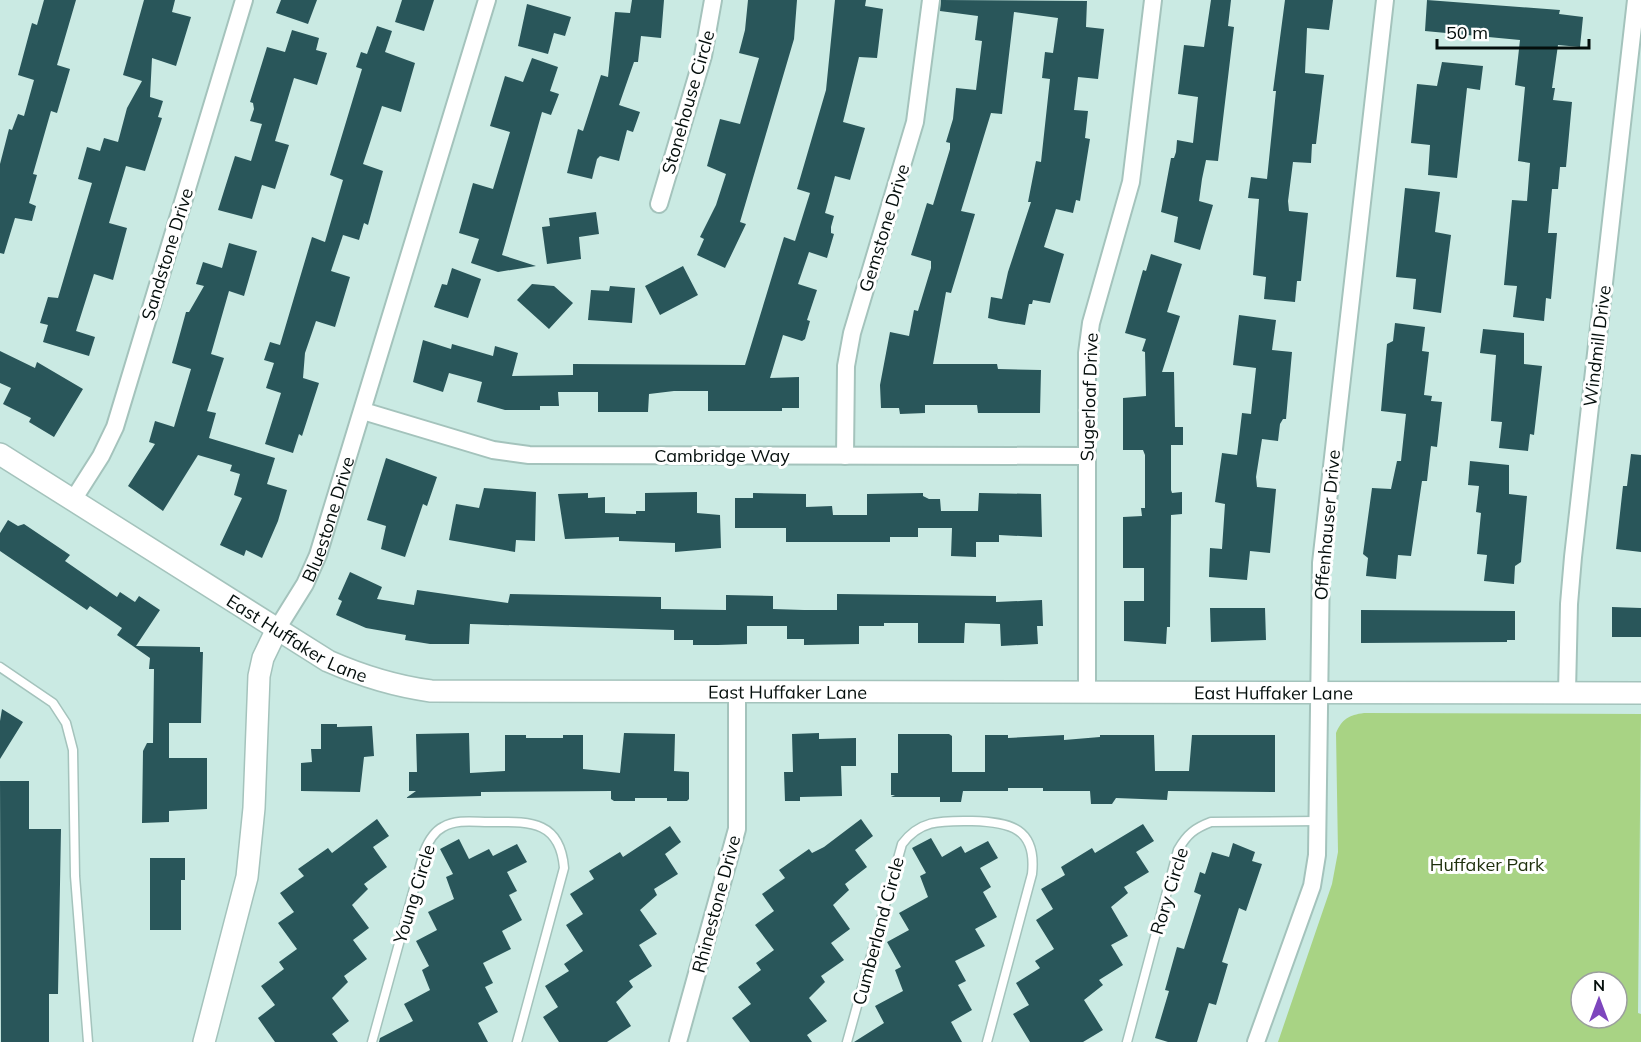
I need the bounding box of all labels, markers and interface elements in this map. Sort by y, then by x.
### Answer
scale bar [1437,12,1588,50]
text: 50 m [1446,21,1488,44]
street label: Stonehouse Circle [656,27,720,177]
street label: Gemstone Drive [854,161,914,295]
street label: Sandstone Drive [136,185,198,323]
street label: Windmill Drive [1578,284,1616,408]
street label: Sugerloaf Drive [1075,332,1103,462]
street label: Cambridge Way [654,444,790,467]
street label: Offenhauser Drive [1309,449,1345,601]
street label: Bluestone Drive [296,454,359,585]
street label: East Huffaker Lane [223,589,371,687]
street label: East Huffaker Lane [708,680,867,703]
street label: East Huffaker Lane [1194,681,1353,704]
street label: Rhinestone Drive [687,833,745,975]
street label: Young Circle [388,842,440,947]
street label: Rory Circle [1145,845,1193,937]
park label: Huffaker Park [1430,853,1545,876]
street label: Cumberland Circle [847,854,909,1008]
north arrow [1569,970,1629,1030]
text: N [1593,975,1605,995]

